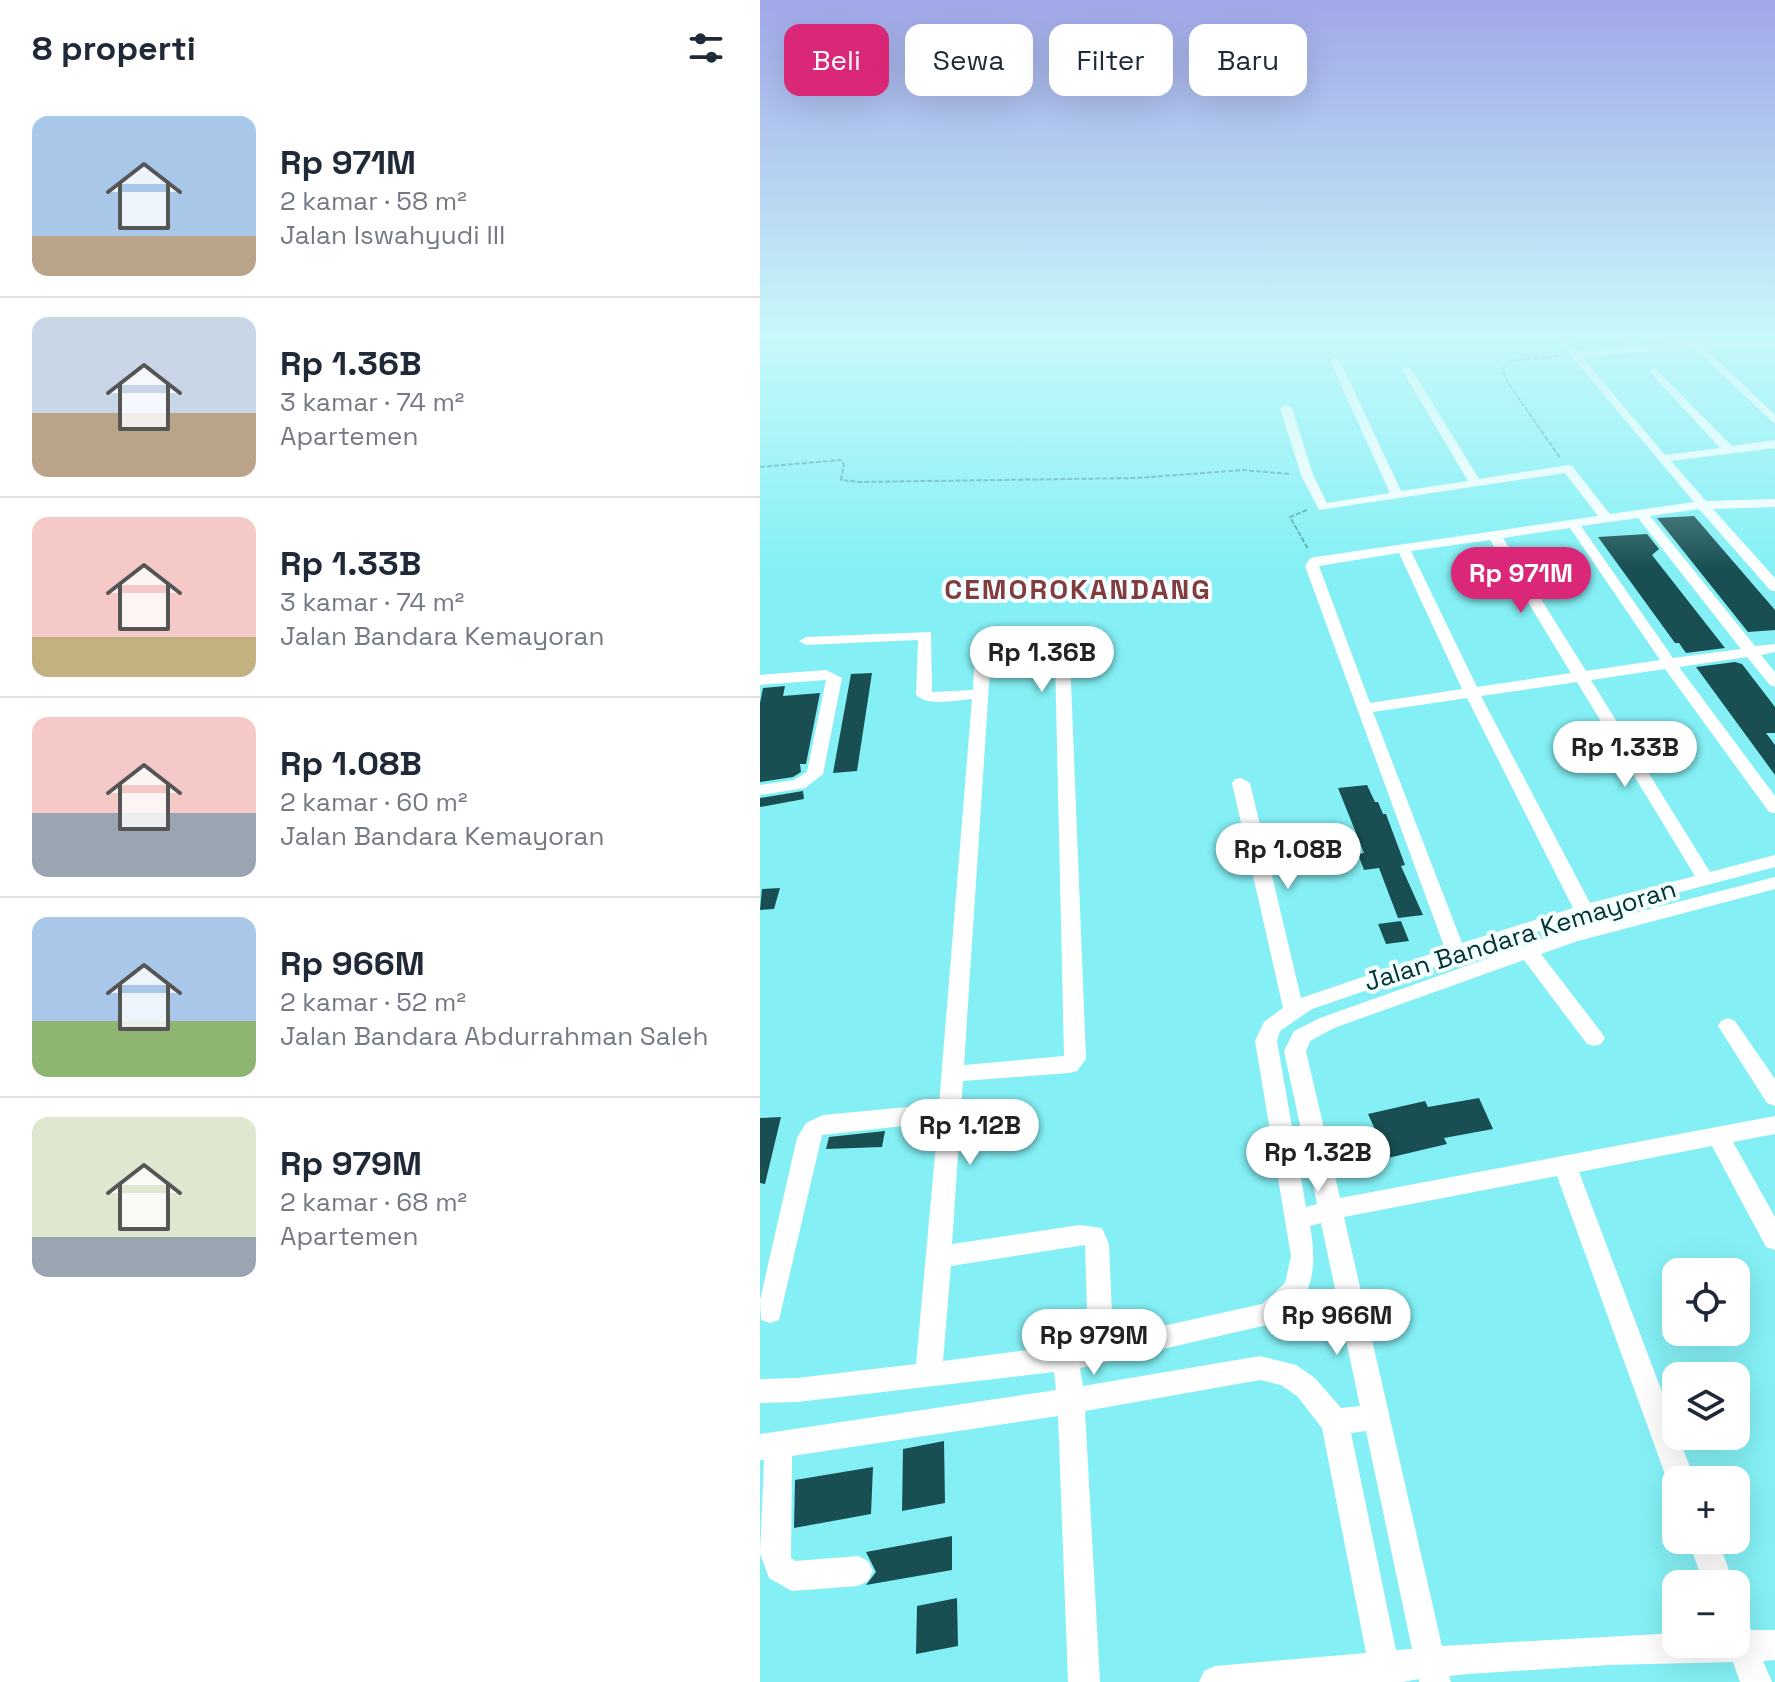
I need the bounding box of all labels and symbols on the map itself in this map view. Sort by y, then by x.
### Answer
pin: Rp 971M [1447,547,1595,615]
district label: CEMOROKANDANG [944,571,1212,607]
pin: Rp 1.36B [959,626,1125,694]
pin: Rp 1.33B [1542,721,1708,789]
pin: Rp 1.08B [1205,823,1371,891]
street label: Jalan Bandara Kemayoran [1360,871,1680,999]
pin: Rp 1.12B [887,1099,1053,1167]
pin: Rp 1.32B [1235,1126,1401,1194]
pin: Rp 966M [1263,1289,1411,1357]
pin: Rp 979M [1020,1309,1168,1377]

